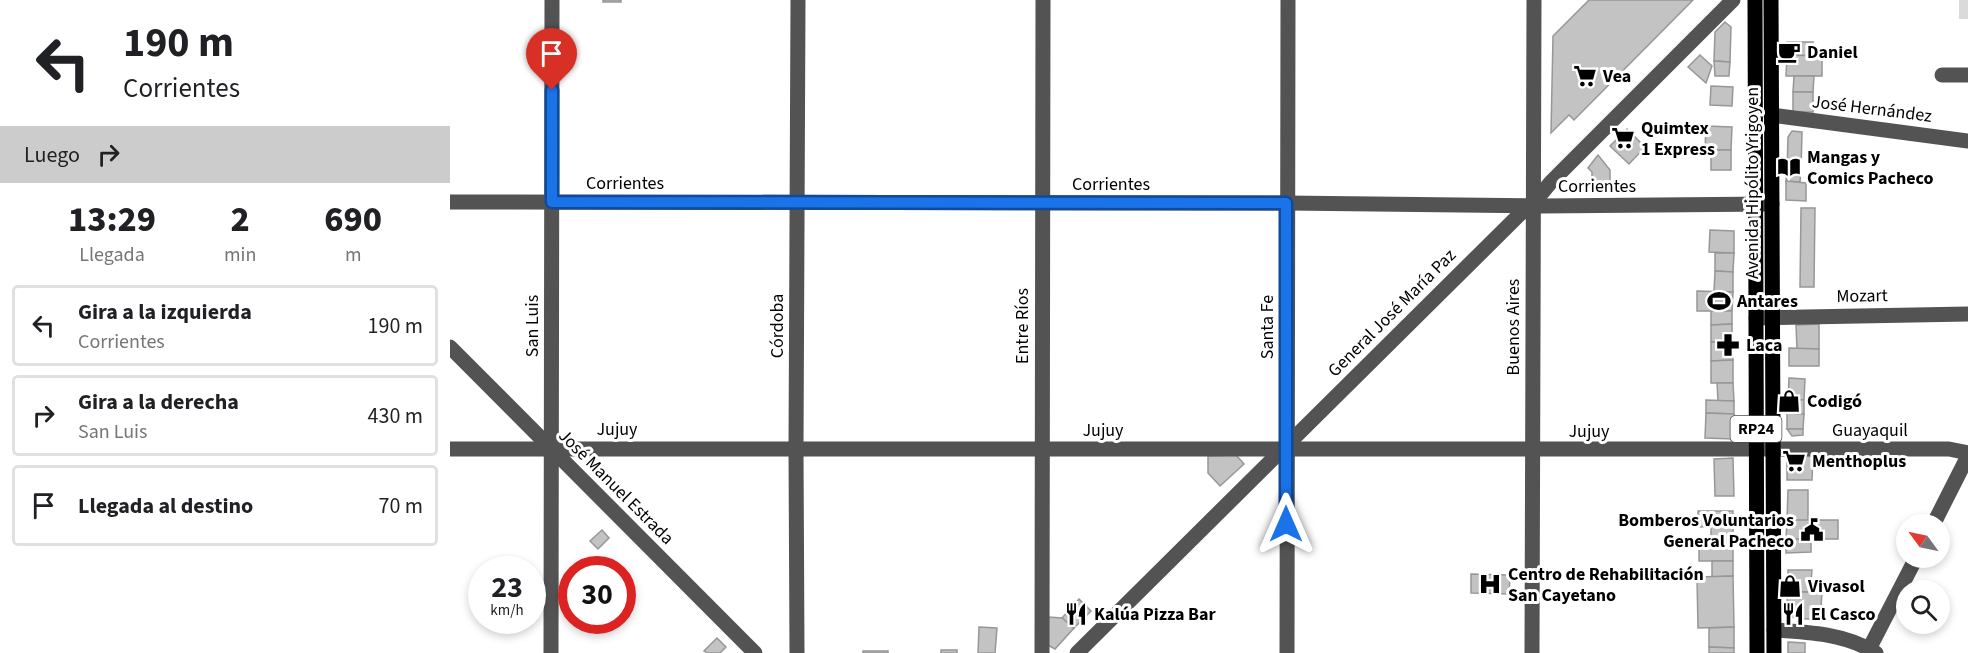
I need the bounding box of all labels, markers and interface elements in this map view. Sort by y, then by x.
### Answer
text: 190 m [123,13,234,73]
icon: left [24,24,102,102]
pin [526,28,577,90]
icon: arrive [535,37,568,70]
cafe icon: Daniel [1776,39,1802,65]
place label: Daniel [1807,40,1858,65]
supermarket icon: Vea [1572,63,1598,89]
place label: Vea [1602,64,1631,89]
text: Corrientes [123,69,240,108]
street label: Avenida Hipólito Yrigoyen [1740,87,1765,279]
street label: José Hernández [1811,89,1934,129]
place label: Quimtex 1 Express [1641,116,1715,162]
supermarket icon: Quimtex 1 Express [1610,125,1636,151]
icon: right [92,138,125,171]
text: Luego [24,139,80,171]
place label: Mangas y Comics Pacheco [1807,145,1933,191]
library icon: Mangas y Comics Pacheco [1776,154,1802,180]
street label: Corrientes [586,171,664,196]
street label: Corrientes [1072,172,1150,197]
street label: Corrientes [1558,174,1636,199]
text: 13:29 [68,194,156,245]
text: 2 [231,194,250,245]
text: 690 [324,194,382,245]
text: Llegada [79,241,145,269]
text: min [224,241,256,269]
text: m [345,241,361,269]
street label: General José María Paz [1322,243,1462,383]
street label: Buenos Aires [1501,279,1526,375]
street label: Mozart [1836,283,1888,309]
street label: Entre Ríos [1010,288,1035,364]
sports icon: Antares [1706,288,1732,314]
place label: Antares [1736,289,1798,314]
street label: Córdoba [765,294,790,358]
street label: San Luis [520,295,545,357]
street label: Santa Fe [1255,295,1280,359]
text: Gira a la izquierda [78,296,252,328]
icon: left [27,309,60,342]
text: 190 m [368,310,423,342]
text: Corrientes [78,328,165,356]
pharmacy icon: Laca [1715,332,1741,358]
place label: Laca [1746,333,1783,358]
text: Gira a la derecha [78,386,239,418]
shop icon: Codigó [1776,388,1802,414]
place label: Codigó [1807,389,1862,414]
icon: right [27,399,60,432]
text: 430 m [368,400,423,432]
road number: RP24 [1730,416,1782,442]
street label: Jujuy [596,417,638,442]
text: San Luis [78,418,147,446]
street label: Jujuy [1082,418,1124,443]
street label: Guayaquil [1832,418,1908,443]
street label: Jujuy [1568,419,1610,444]
street label: José Manuel Estrada [553,424,679,550]
supermarket icon: Menthoplus [1781,448,1807,474]
place label: Menthoplus [1812,449,1906,474]
icon: arrive [27,489,60,522]
text: Llegada al destino [78,490,253,522]
text: 70 m [378,490,423,522]
position arrow [1254,492,1318,556]
place label: Bomberos Voluntarios General Pacheco [1618,508,1794,554]
north arrow [1896,514,1950,568]
map controls [1896,514,1950,634]
public building icon: Bomberos Voluntarios General Pacheco [1799,517,1825,543]
speed limit sign: 30 [558,556,636,634]
place label: Centro de Rehabilitación San Cayetano [1508,562,1704,608]
text: 23 [491,566,523,609]
hospital icon: Centro de Rehabilitación San Cayetano [1477,571,1503,597]
shop icon: Vivasol [1777,573,1803,599]
place label: Vivasol [1807,574,1865,599]
button: search [1896,580,1950,634]
text: km/h [490,600,524,621]
restaurant icon: Kalúa Pizza Bar [1063,601,1089,627]
restaurant icon: El Casco [1780,601,1806,627]
place label: Kalúa Pizza Bar [1094,602,1216,627]
place label: El Casco [1811,602,1875,627]

